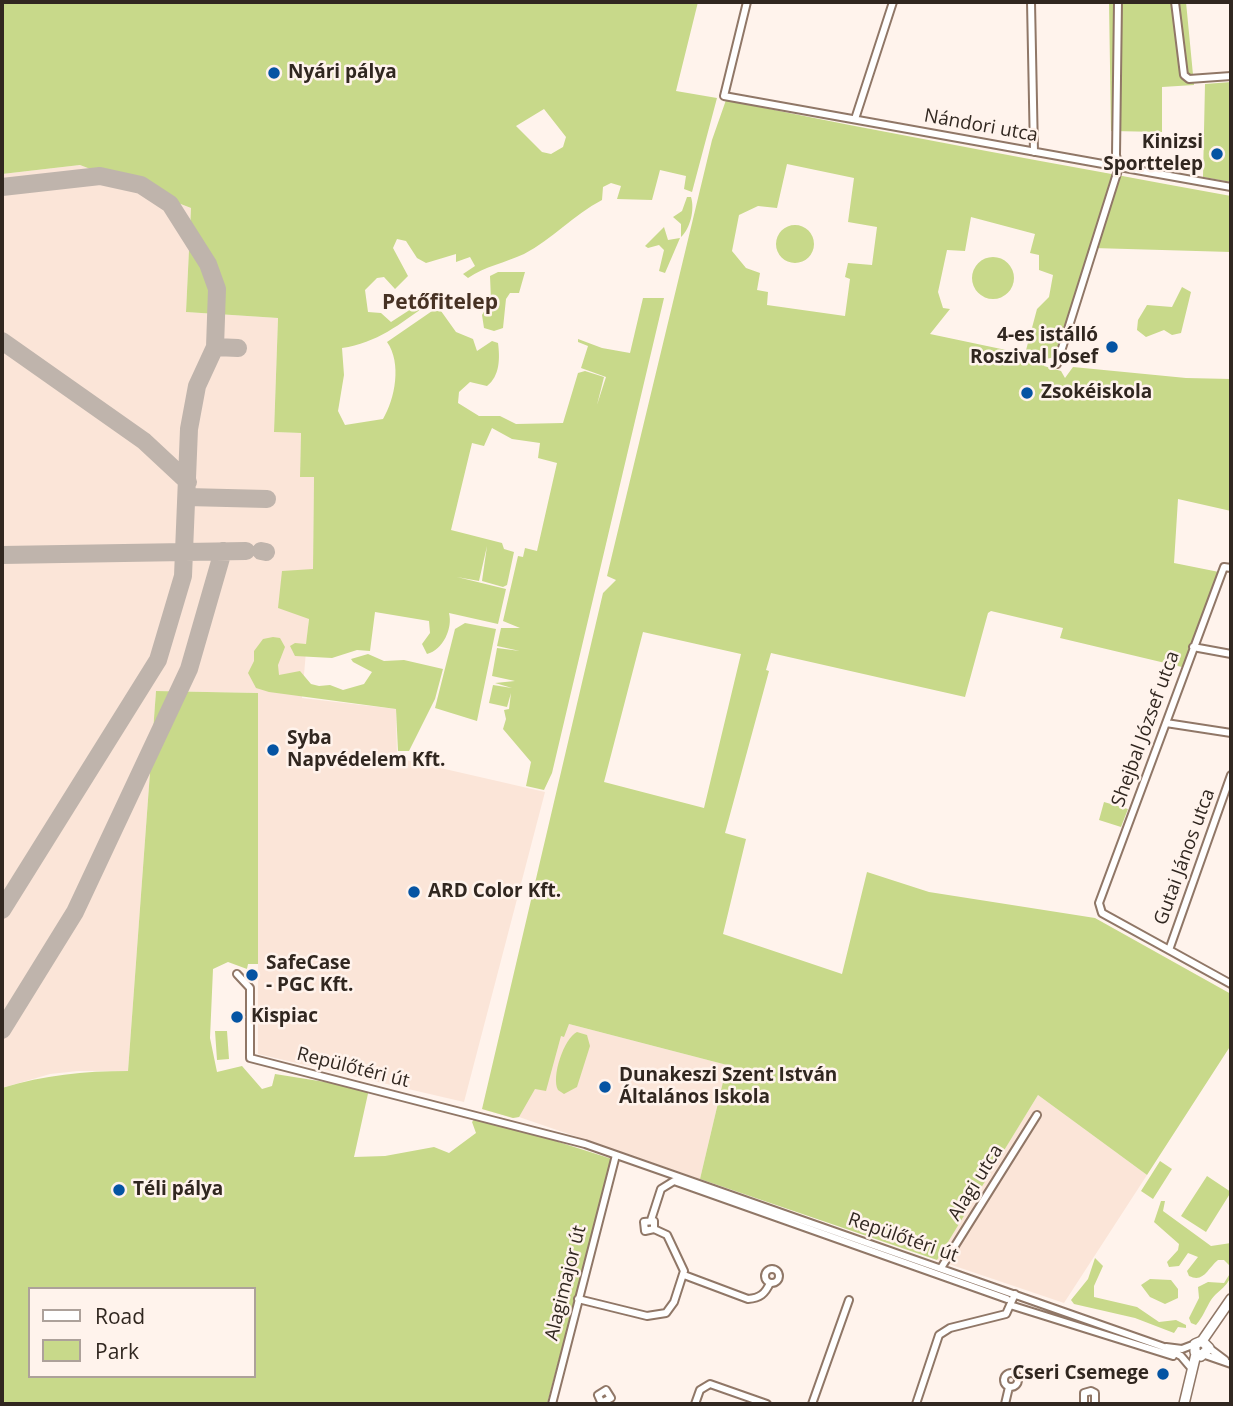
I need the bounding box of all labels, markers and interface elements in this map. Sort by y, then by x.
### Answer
place label: Nyári pálya [288,62,397,84]
marker: Nyári pálya [266,65,282,81]
street label: Nándori utca [922,105,1040,147]
place label: Kinizsi Sporttelep [1103,132,1203,176]
marker: Kinizsi Sporttelep [1209,146,1225,162]
district label: Petőfitelep [382,290,498,316]
place label: 4-es istálló Roszival Josef [970,325,1098,369]
marker: 4-es istálló Roszival Josef [1104,339,1120,355]
place label: Zsokéiskola [1041,382,1152,404]
marker: Zsokéiskola [1019,385,1035,401]
street label: Shejbal József utca [1107,648,1185,810]
place label: Syba Napvédelem Kft. [287,728,445,772]
marker: Syba Napvédelem Kft. [265,742,281,758]
street label: Gutai János utca [1150,786,1220,928]
place label: ARD Color Kft. [428,881,561,903]
marker: ARD Color Kft. [406,884,422,900]
place label: SafeCase - PGC Kft. [266,953,353,997]
marker: SafeCase - PGC Kft. [244,967,260,983]
place label: Kispiac [251,1006,318,1028]
marker: Kispiac [229,1009,245,1025]
street label: Repülőtéri út [294,1043,412,1093]
place label: Dunakeszi Szent István Általános Iskola [619,1065,837,1109]
marker: Dunakeszi Szent István Általános Iskola [597,1079,613,1095]
street label: Alagi utca [944,1141,1008,1225]
place label: Téli pálya [133,1179,223,1201]
marker: Téli pálya [111,1182,127,1198]
street label: Repülőtéri út [845,1208,961,1268]
street label: Alagimajor út [541,1223,591,1343]
legend [28,1287,256,1378]
text: Road [95,1302,145,1330]
text: Park [95,1337,139,1365]
place label: Cseri Csemege [1012,1363,1149,1385]
marker: Cseri Csemege [1155,1366,1171,1382]

